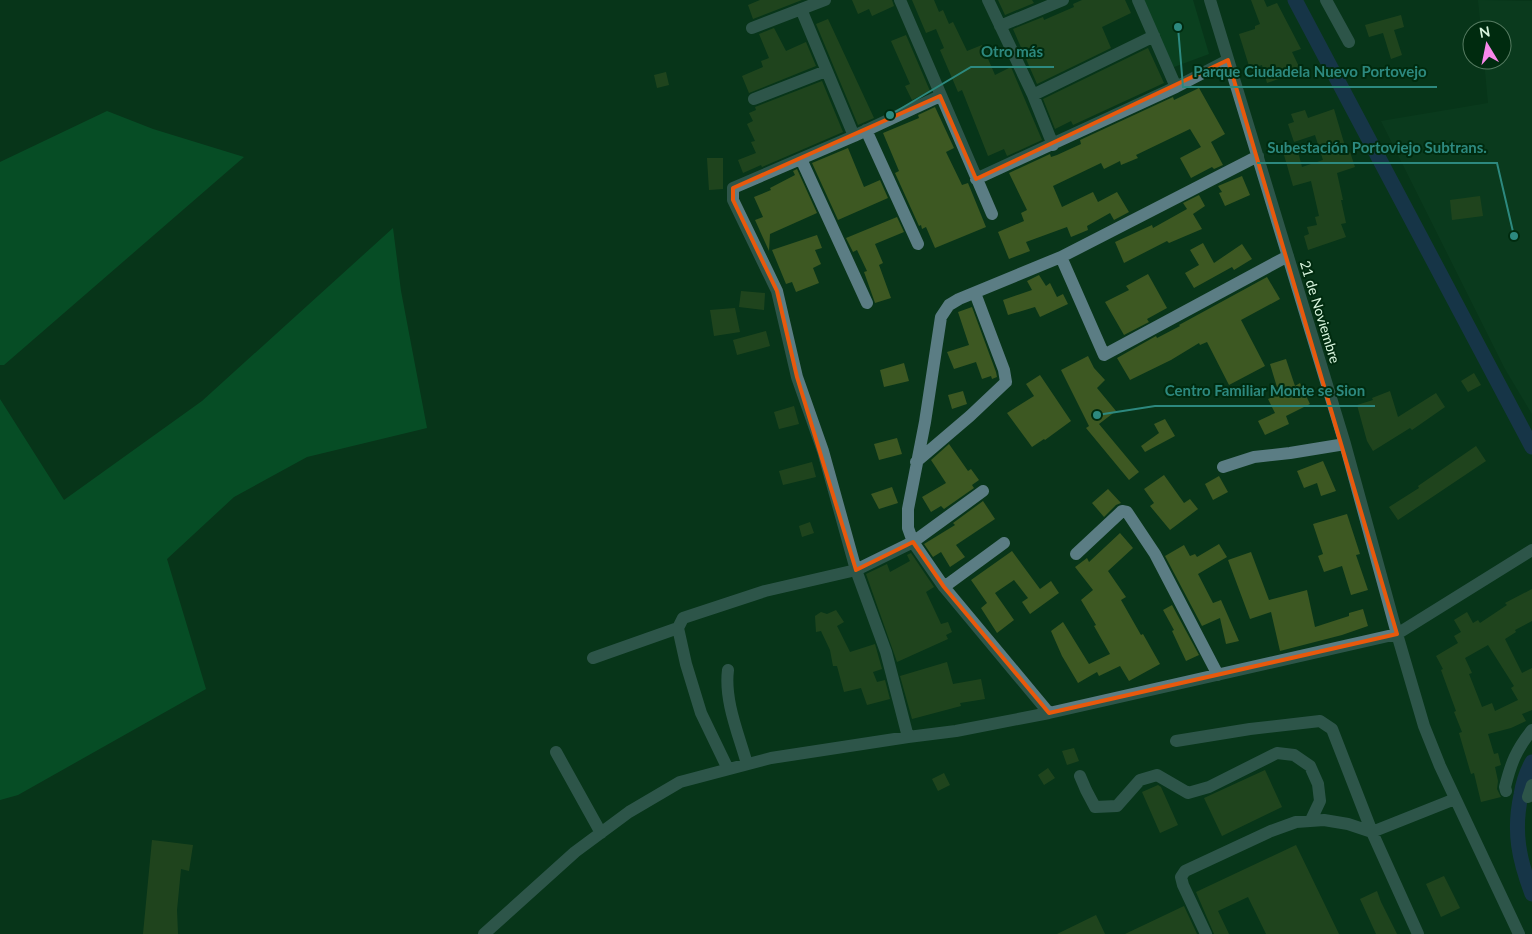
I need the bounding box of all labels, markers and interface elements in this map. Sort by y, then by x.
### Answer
north arrow [1462,20,1512,70]
text: N [1478,22,1491,41]
callout: Otro más [971,37,1054,67]
text: Otro más [981,42,1043,60]
callout: Parque Ciudadela Nuevo Portovejo [1183,57,1437,87]
text: Parque Ciudadela Nuevo Portovejo [1193,62,1427,80]
callout: Subestación Portoviejo Subtrans. [1257,133,1497,163]
text: Subestación Portoviejo Subtrans. [1267,138,1487,156]
street label: 21 de Noviembre [1297,258,1344,365]
callout: Centro Familiar Monte se Sion [1155,376,1375,406]
text: Centro Familiar Monte se Sion [1165,381,1365,399]

